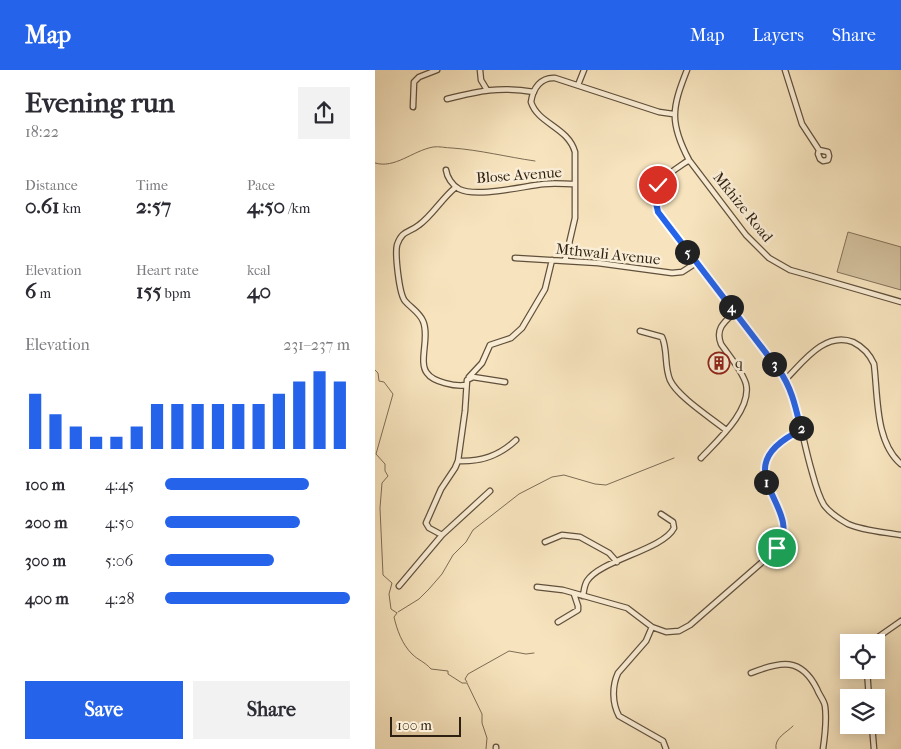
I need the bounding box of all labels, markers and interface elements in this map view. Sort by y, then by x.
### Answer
text: Map [25,21,71,49]
text: Map [690,25,724,46]
text: Layers [752,25,804,46]
text: Share [832,25,876,46]
text: Evening run [25,86,175,119]
button: share [298,87,350,139]
text: 18:22 [25,122,59,141]
street label: Blose Avenue [475,163,563,187]
pin [637,164,679,206]
street label: Mkhize Road [709,168,777,246]
icon: check [644,171,672,199]
text: Distance [25,177,78,194]
text: Time [136,177,168,194]
text: Pace [247,177,275,194]
text: 0.61 [25,194,59,218]
text: 2:57 [136,194,171,218]
text: 4:50 [247,194,285,218]
text: km [59,200,81,217]
text: /km [285,200,310,217]
street label: Mthwali Avenue [555,240,662,269]
pin: 5 [675,240,699,264]
text: 5 [684,244,691,261]
text: Elevation [25,262,82,279]
text: Heart rate [136,262,199,279]
text: kcal [247,262,271,279]
text: 6 [25,279,36,303]
text: 155 [136,279,161,303]
text: 40 [247,279,271,303]
text: m [36,285,51,302]
text: bpm [161,285,191,302]
pin: 4 [719,294,743,320]
text: 4 [727,299,736,316]
text: Elevation [25,335,90,354]
text: 231–237 m [283,335,350,354]
building icon: q [707,351,731,375]
pin: 3 [761,352,787,376]
place label: q [735,354,743,372]
text: 3 [772,356,777,373]
pin: 2 [789,416,813,440]
text: 2 [798,420,805,437]
pin: 1 [753,470,779,494]
text: 1 [764,474,769,491]
text: 100 m [25,475,65,494]
text: 4:45 [105,475,134,494]
text: 200 m [25,513,68,532]
text: 4:50 [105,513,134,532]
pin [756,527,798,569]
icon: arrive [763,534,791,562]
text: 300 m [25,551,66,570]
text: 5:06 [105,551,133,570]
text: 400 m [25,589,69,608]
text: 4:28 [105,589,135,608]
map controls [840,634,885,734]
button: locate [840,634,885,679]
button: Save [25,681,183,739]
button: Share [193,681,350,739]
button: layers [840,689,885,734]
scale bar [390,714,461,737]
text: 100 m [397,717,432,734]

